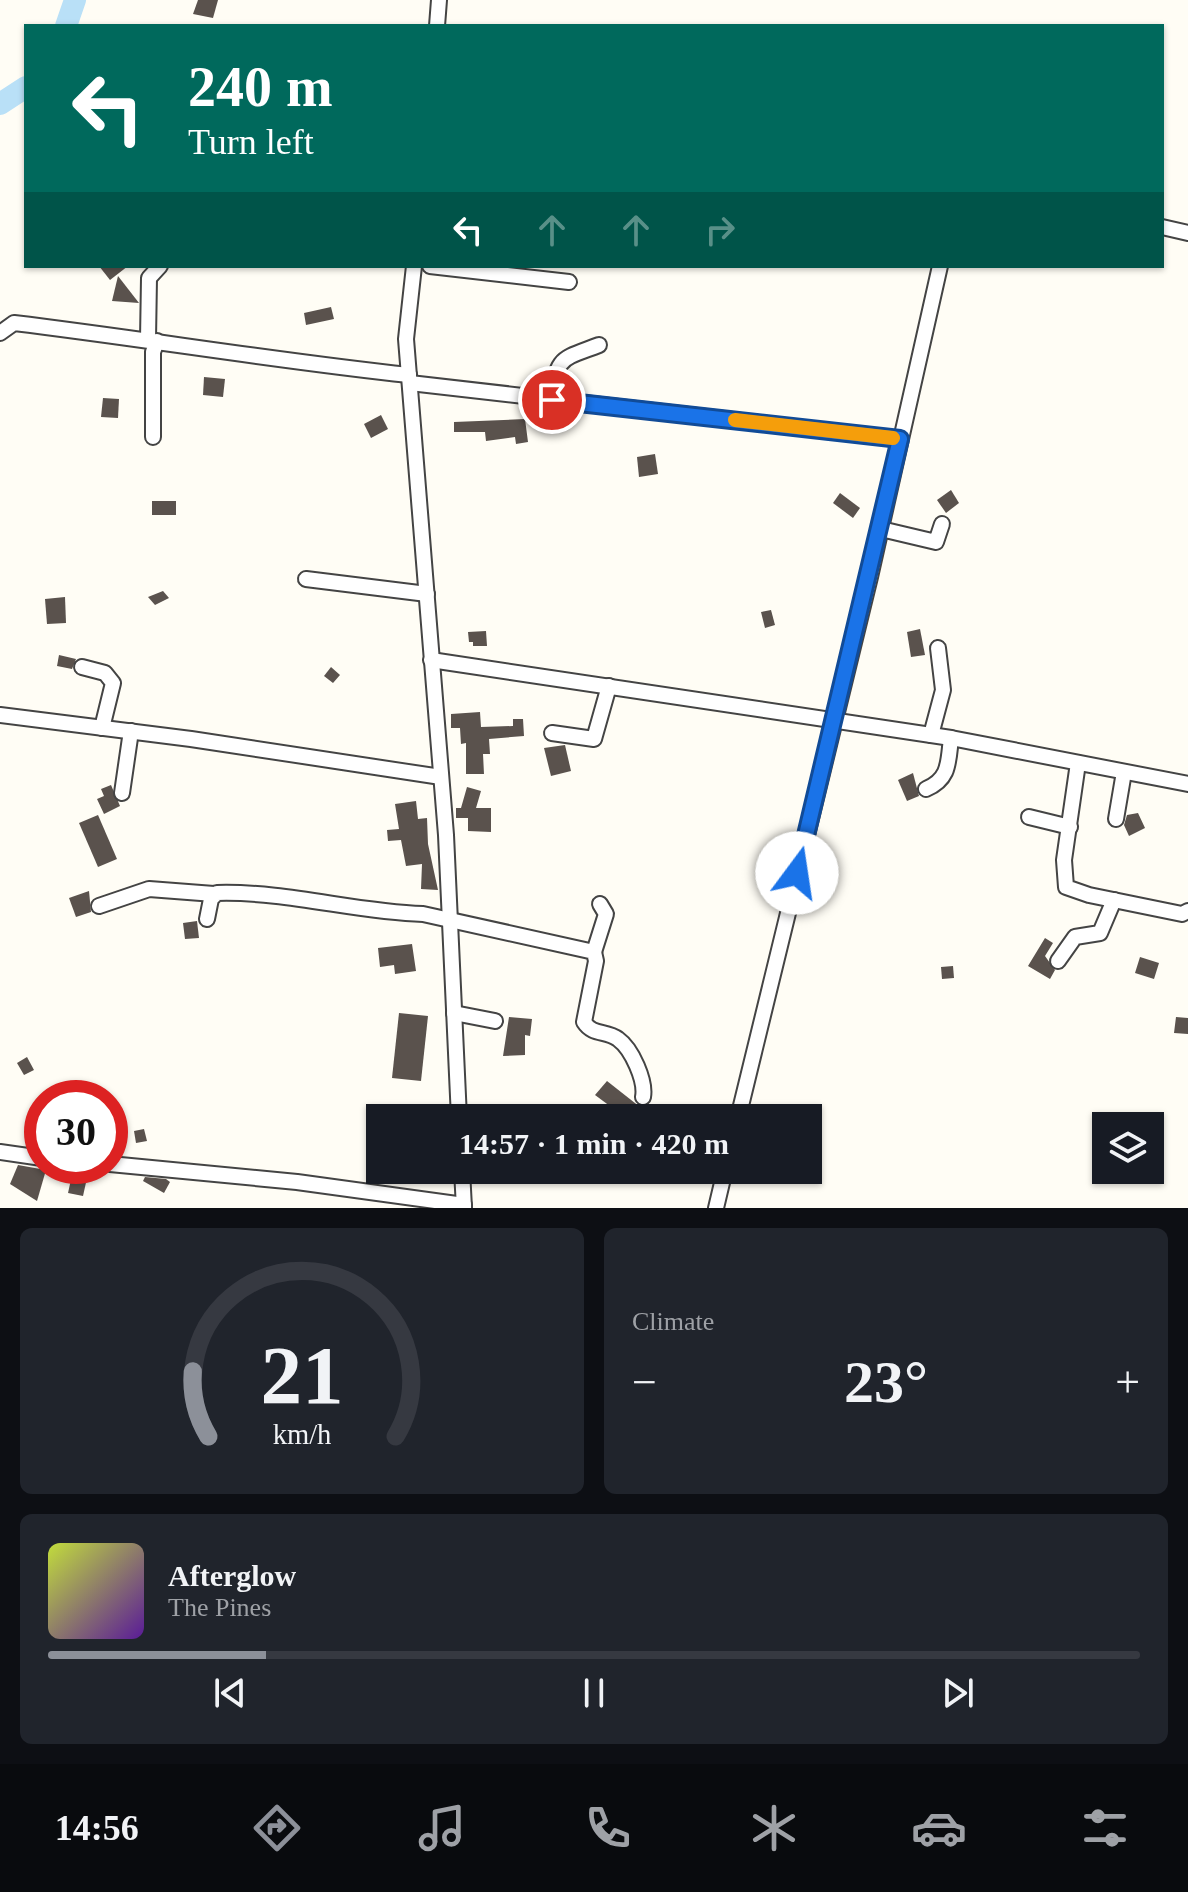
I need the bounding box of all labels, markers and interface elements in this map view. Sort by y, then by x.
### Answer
icon: left [56,56,160,160]
text: 240 m [188,56,333,118]
text: Turn left [188,122,314,162]
icon: left [446,208,490,252]
icon: ahead [530,208,574,252]
icon: ahead [614,208,658,252]
icon: right [698,208,742,252]
pin [518,366,586,434]
icon: arrive [530,378,574,422]
position arrow [755,831,839,915]
speed limit sign: 30 [24,1080,128,1184]
map controls [1092,1112,1164,1184]
button: layers [1092,1112,1164,1184]
text: 14:57 · 1 min · 420 m [459,1127,729,1160]
text: Climate [632,1307,714,1336]
text: 21 [260,1329,344,1421]
text: 23° [844,1349,928,1415]
text: − [632,1358,657,1407]
text: + [1115,1358,1140,1407]
text: km/h [273,1419,331,1450]
text: Afterglow [168,1559,296,1592]
text: The Pines [168,1593,271,1622]
icon: previous [208,1671,252,1715]
icon: pause [572,1671,616,1715]
icon: next [936,1671,980,1715]
icon: directions [249,1800,305,1856]
icon: music [414,1800,470,1856]
icon: phone [580,1800,636,1856]
icon: climate [746,1800,802,1856]
icon: car [911,1800,967,1856]
icon: filters [1077,1800,1133,1856]
text: 14:56 [55,1808,139,1848]

